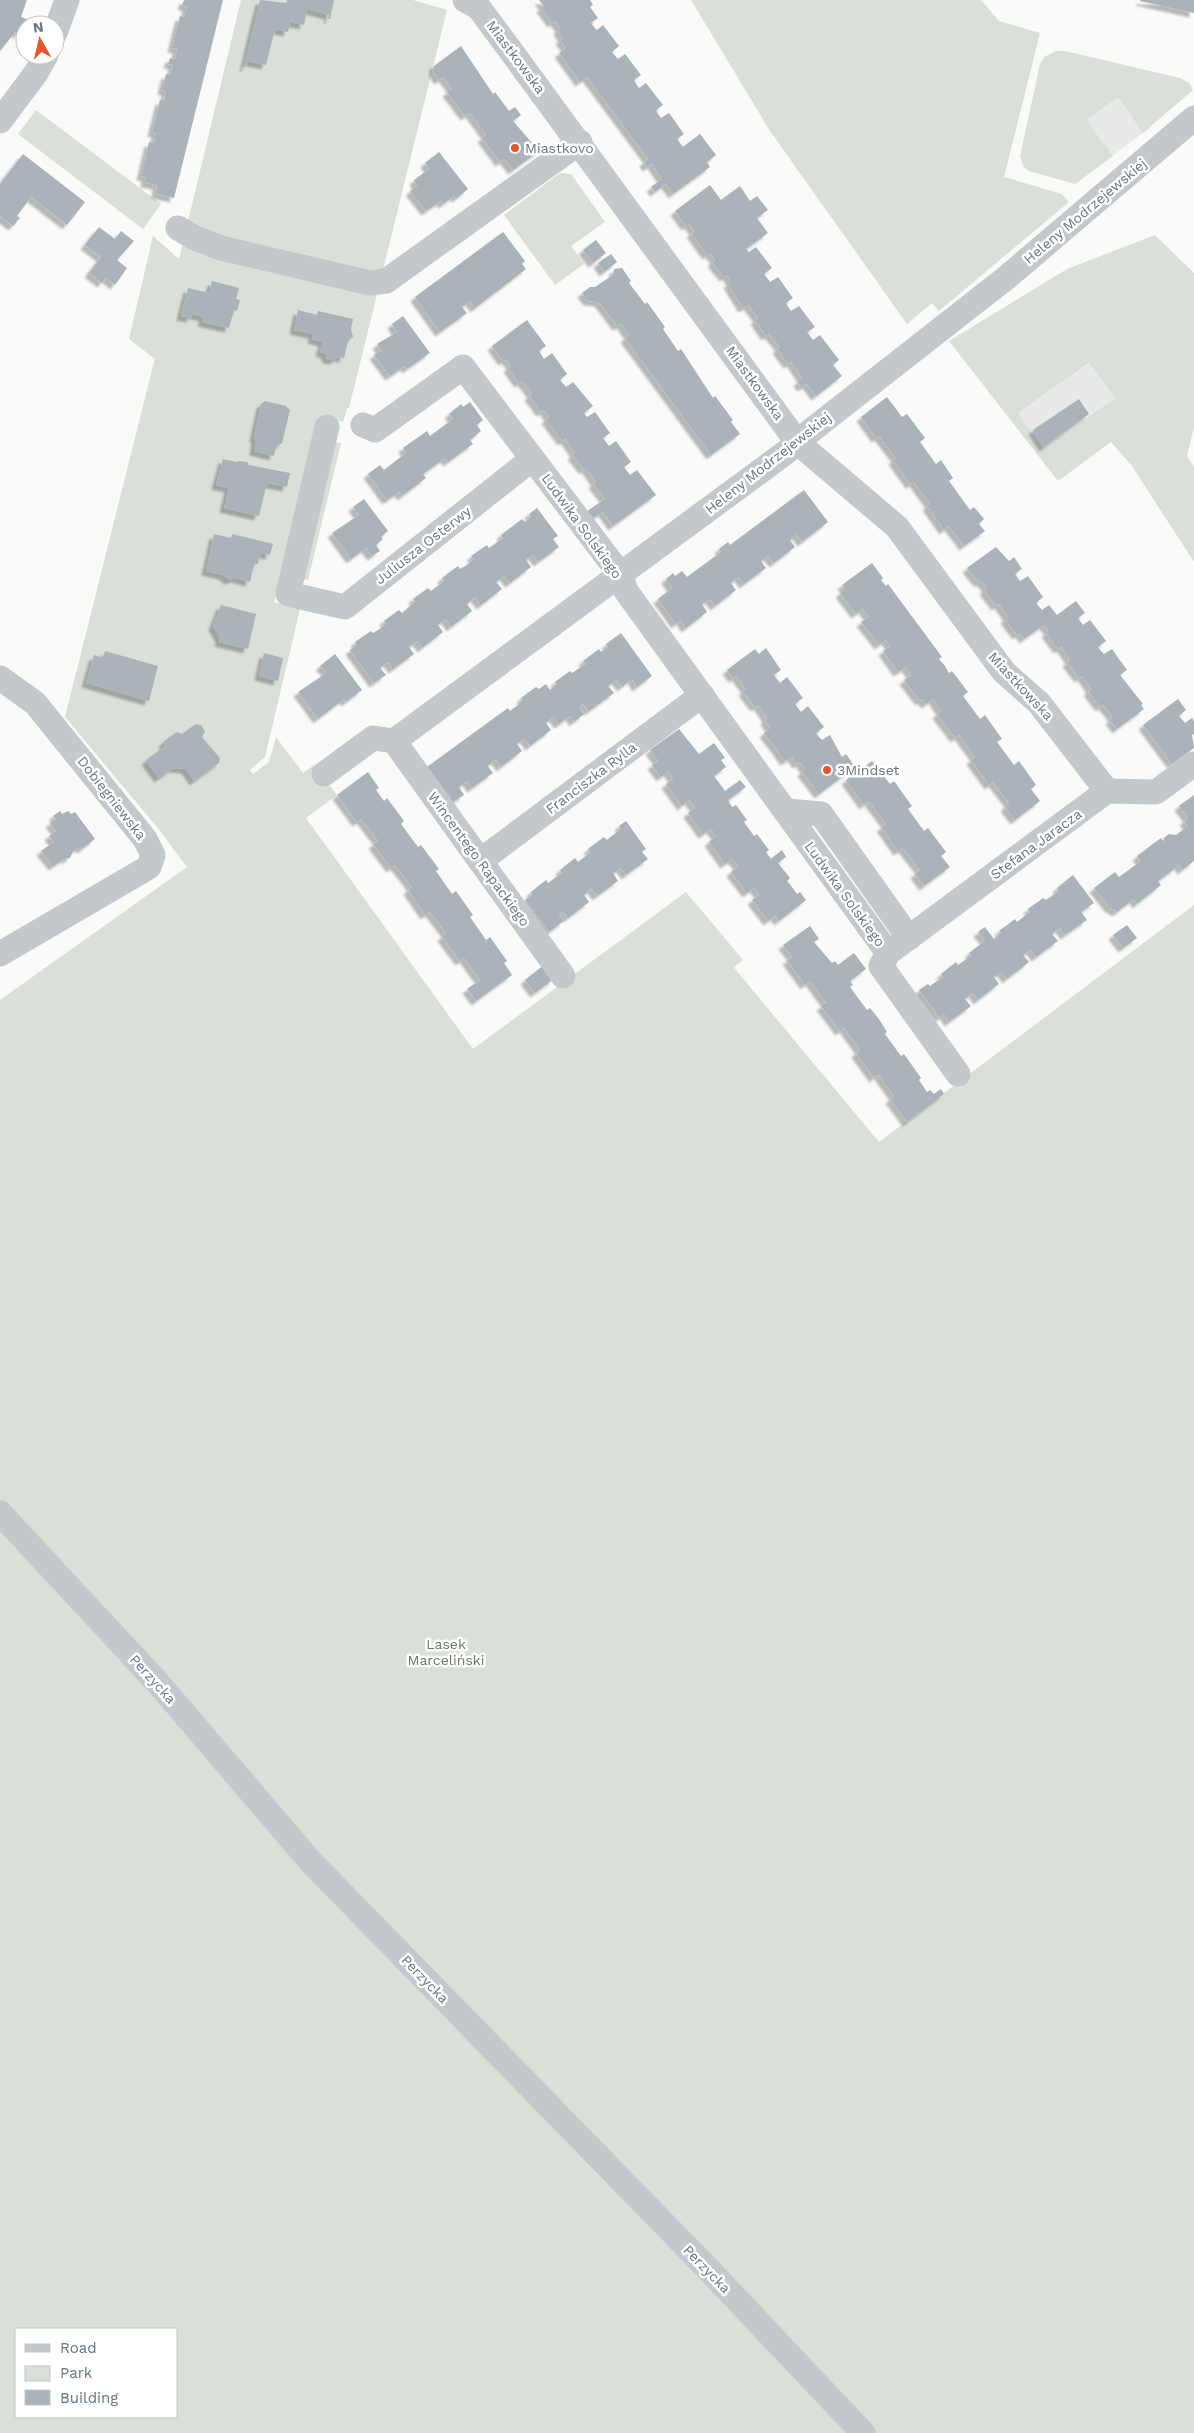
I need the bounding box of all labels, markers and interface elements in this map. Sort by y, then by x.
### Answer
north arrow [15,15,65,65]
street label: Miastkowska [483,17,549,97]
text: N [32,18,44,36]
place label: Miastkovo [525,140,594,156]
marker: Miastkovo [509,142,521,154]
street label: Heleny Modrzejewskiej [1021,155,1149,267]
street label: Miastkowska [723,343,787,423]
street label: Heleny Modrzejewskiej [702,409,834,517]
street label: Ludwika Solskiego [539,470,625,582]
street label: Juliusza Osterwy [372,502,475,587]
street label: Miastkowska [985,649,1057,723]
street label: Franciszka Rylla [543,739,639,817]
street label: Dobiegniewska [74,753,150,843]
place label: 3Mindset [837,762,900,778]
marker: 3Mindset [821,764,833,776]
street label: Wincentego Rapackiego [425,789,533,929]
street label: Stefana Jaracza [987,805,1085,882]
street label: Ludwika Solskiego [802,838,888,950]
park label: Lasek Marceliński [408,1636,484,1668]
street label: Perzycka [127,1651,179,1707]
street label: Perzycka [398,1952,452,2006]
street label: Perzycka [680,2242,734,2296]
legend [15,2328,178,2418]
text: Road [60,2339,97,2357]
text: Park [60,2364,93,2382]
text: Building [60,2389,118,2407]

